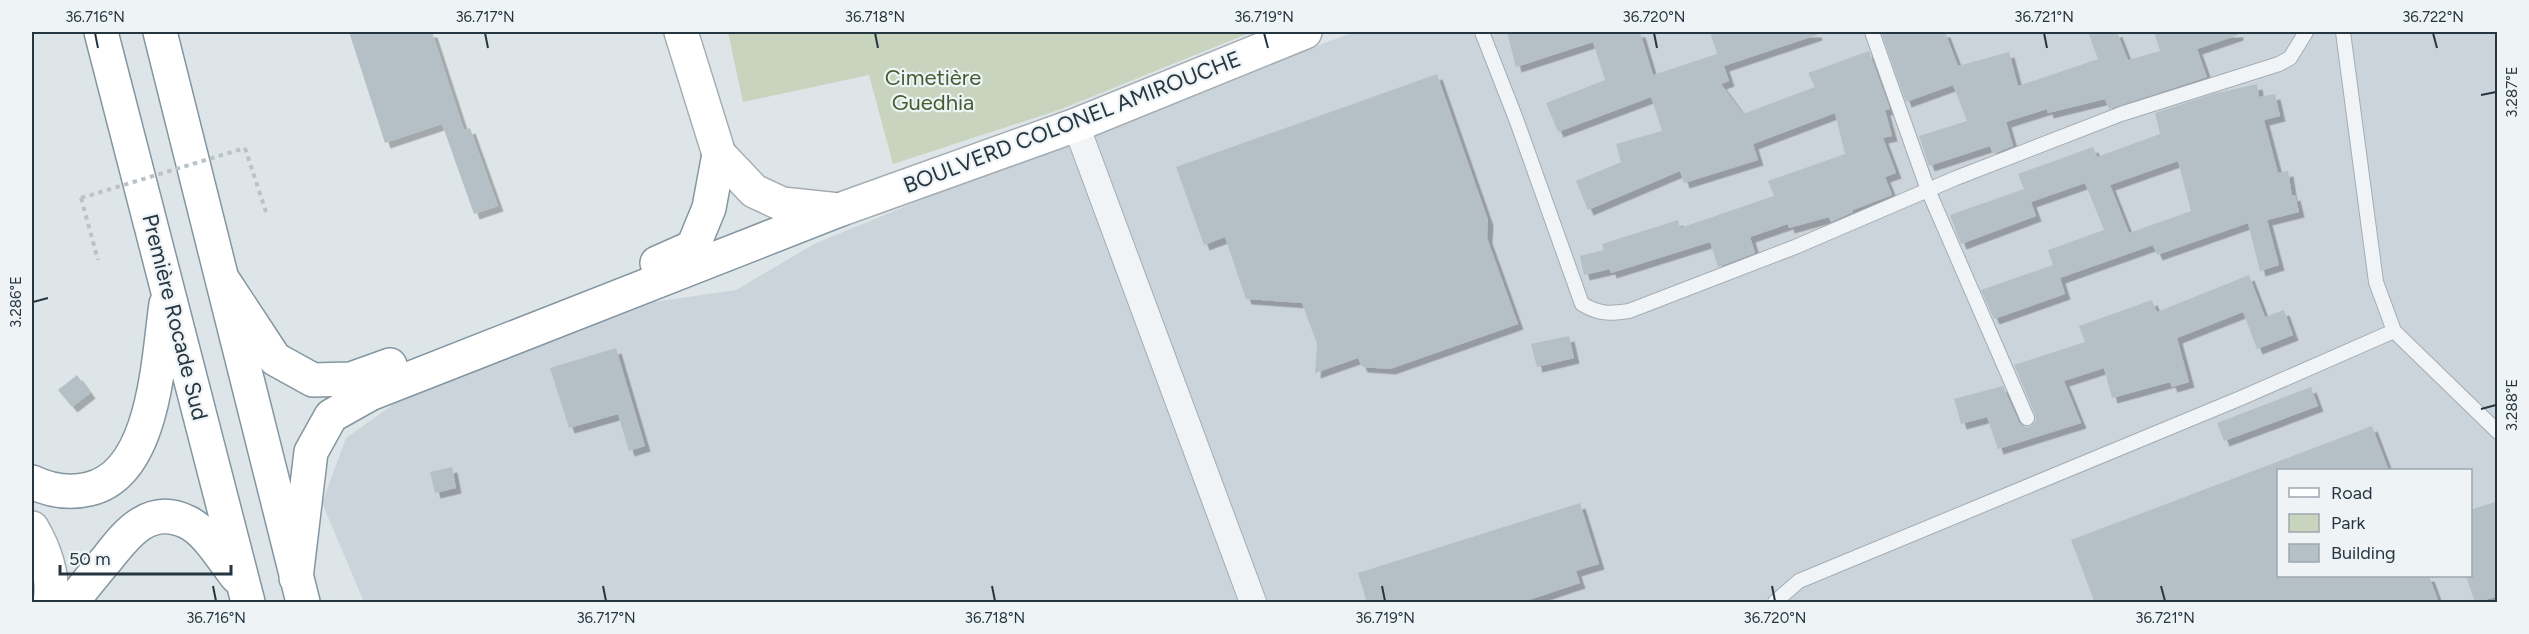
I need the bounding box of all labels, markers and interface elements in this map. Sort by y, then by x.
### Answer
text: 36.716°N [65,8,125,26]
text: 36.717°N [455,8,515,26]
text: 36.718°N [845,8,905,26]
text: 36.719°N [1234,8,1294,26]
text: 36.720°N [1623,8,1685,26]
text: 36.721°N [2014,8,2074,26]
text: 36.722°N [2402,8,2464,26]
street label: BOULVERD COLONEL AMIROUCHE [899,45,1245,199]
park label: Cimetière Guedhia [885,64,981,116]
text: 3.287°E [2503,66,2521,118]
street label: Première Rocade Sud [136,211,214,423]
text: 3.286°E [7,276,25,328]
text: 3.288°E [2503,379,2521,431]
legend [2277,469,2472,577]
text: Road [2331,482,2372,504]
text: Park [2331,512,2366,534]
scale bar [60,538,231,576]
text: Building [2331,542,2396,564]
text: 50 m [69,548,111,570]
text: 36.716°N [186,609,246,627]
text: 36.717°N [576,609,636,627]
text: 36.718°N [965,609,1025,627]
text: 36.719°N [1355,609,1415,627]
text: 36.720°N [1744,609,1806,627]
text: 36.721°N [2135,609,2195,627]

